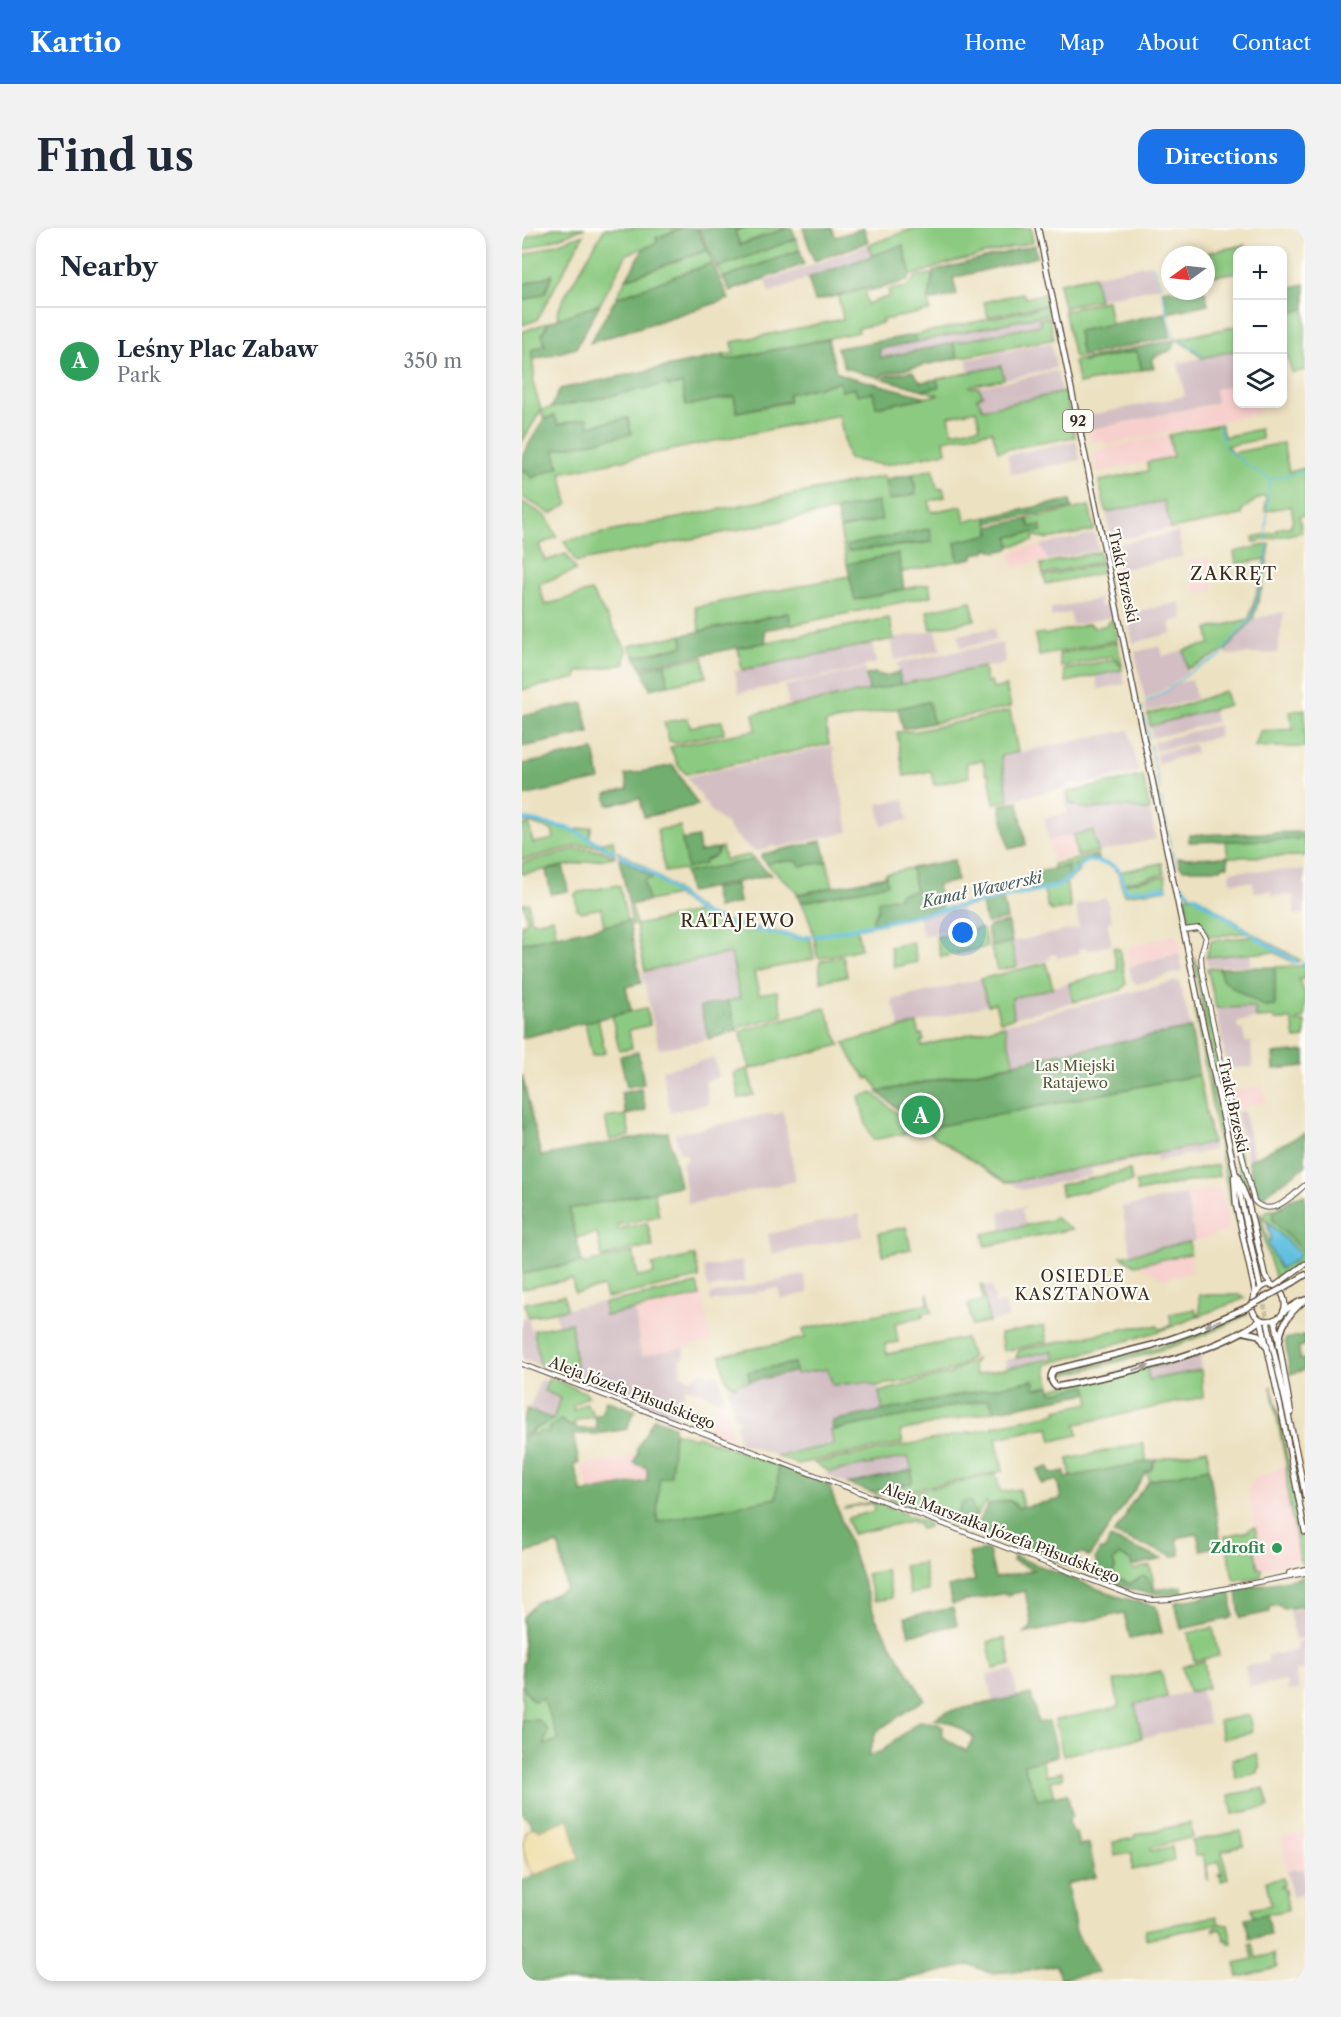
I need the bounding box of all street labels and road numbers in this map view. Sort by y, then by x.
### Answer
road number: 92 [1063,410,1093,432]
street label: Trakt Brzeski [1104,527,1143,625]
street label: Trakt Brzeski [1214,1057,1253,1155]
street label: Aleja Józefa Piłsudskiego [545,1352,718,1433]
street label: Aleja Marszałka Józefa Piłsudskiego [879,1478,1123,1587]

